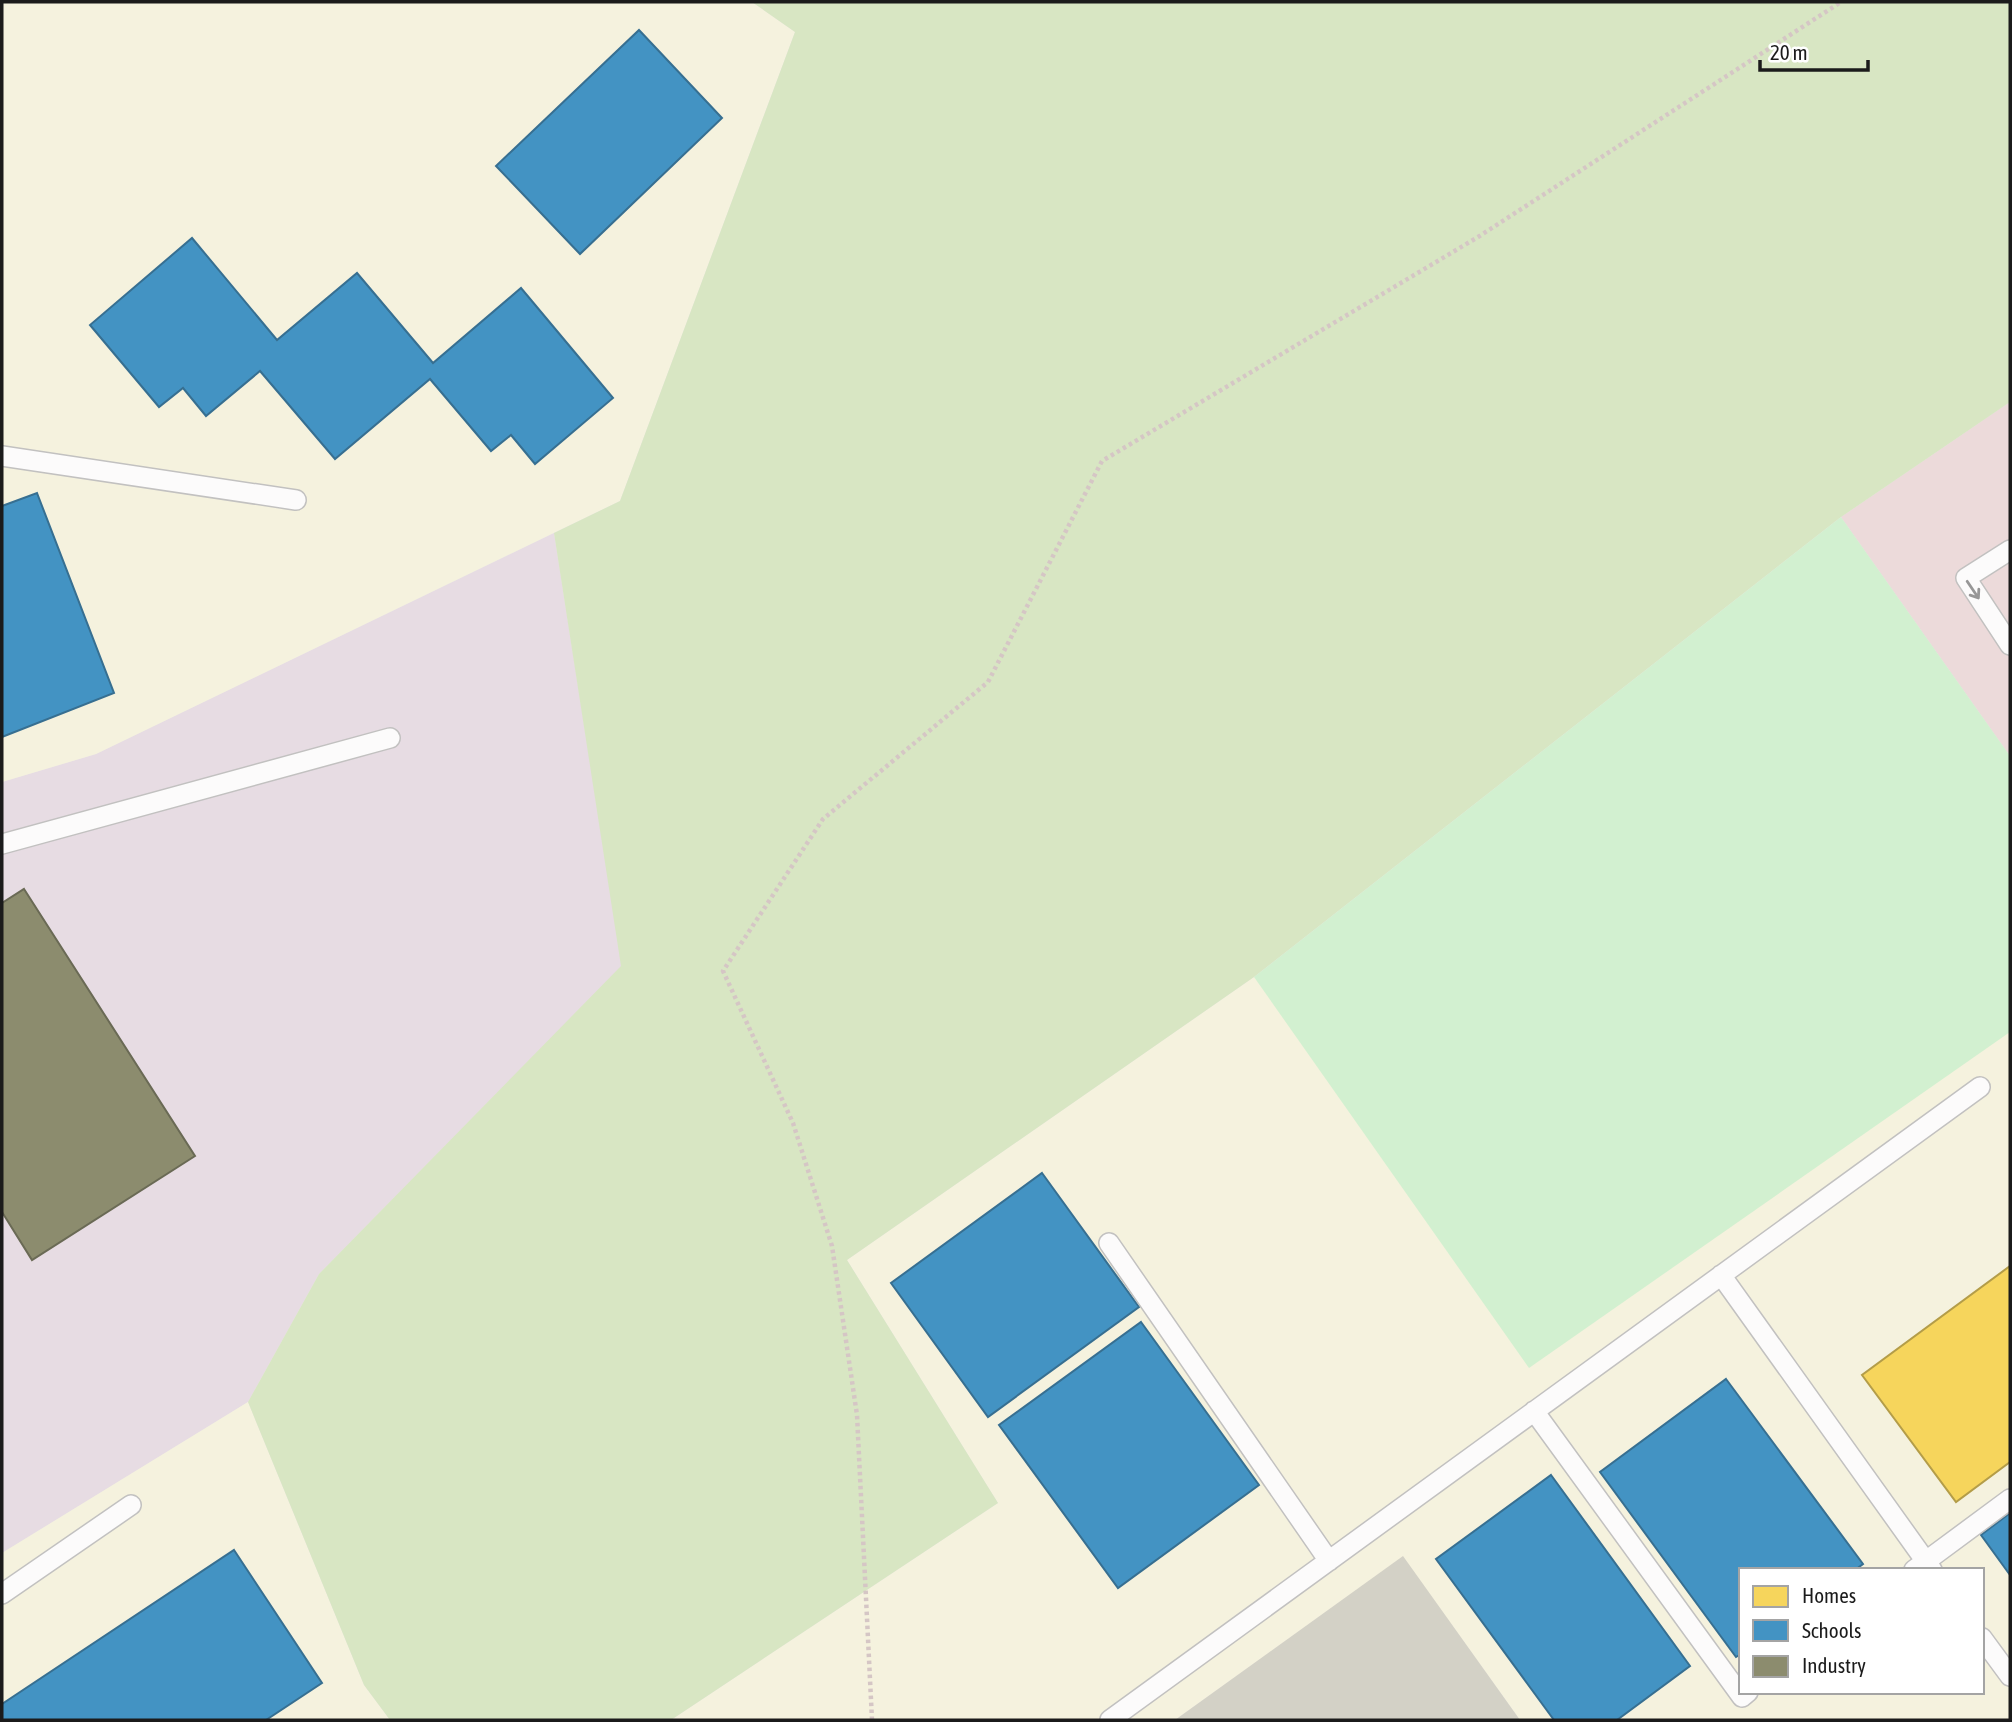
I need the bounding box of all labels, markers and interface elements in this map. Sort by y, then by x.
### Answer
scale bar [1760,28,1868,72]
text: 20 m [1770,40,1808,64]
one-way arrow [1966,579,1980,599]
legend [1739,1568,1984,1694]
text: Homes [1802,1583,1856,1607]
text: Schools [1802,1618,1862,1642]
text: Industry [1802,1653,1866,1677]

